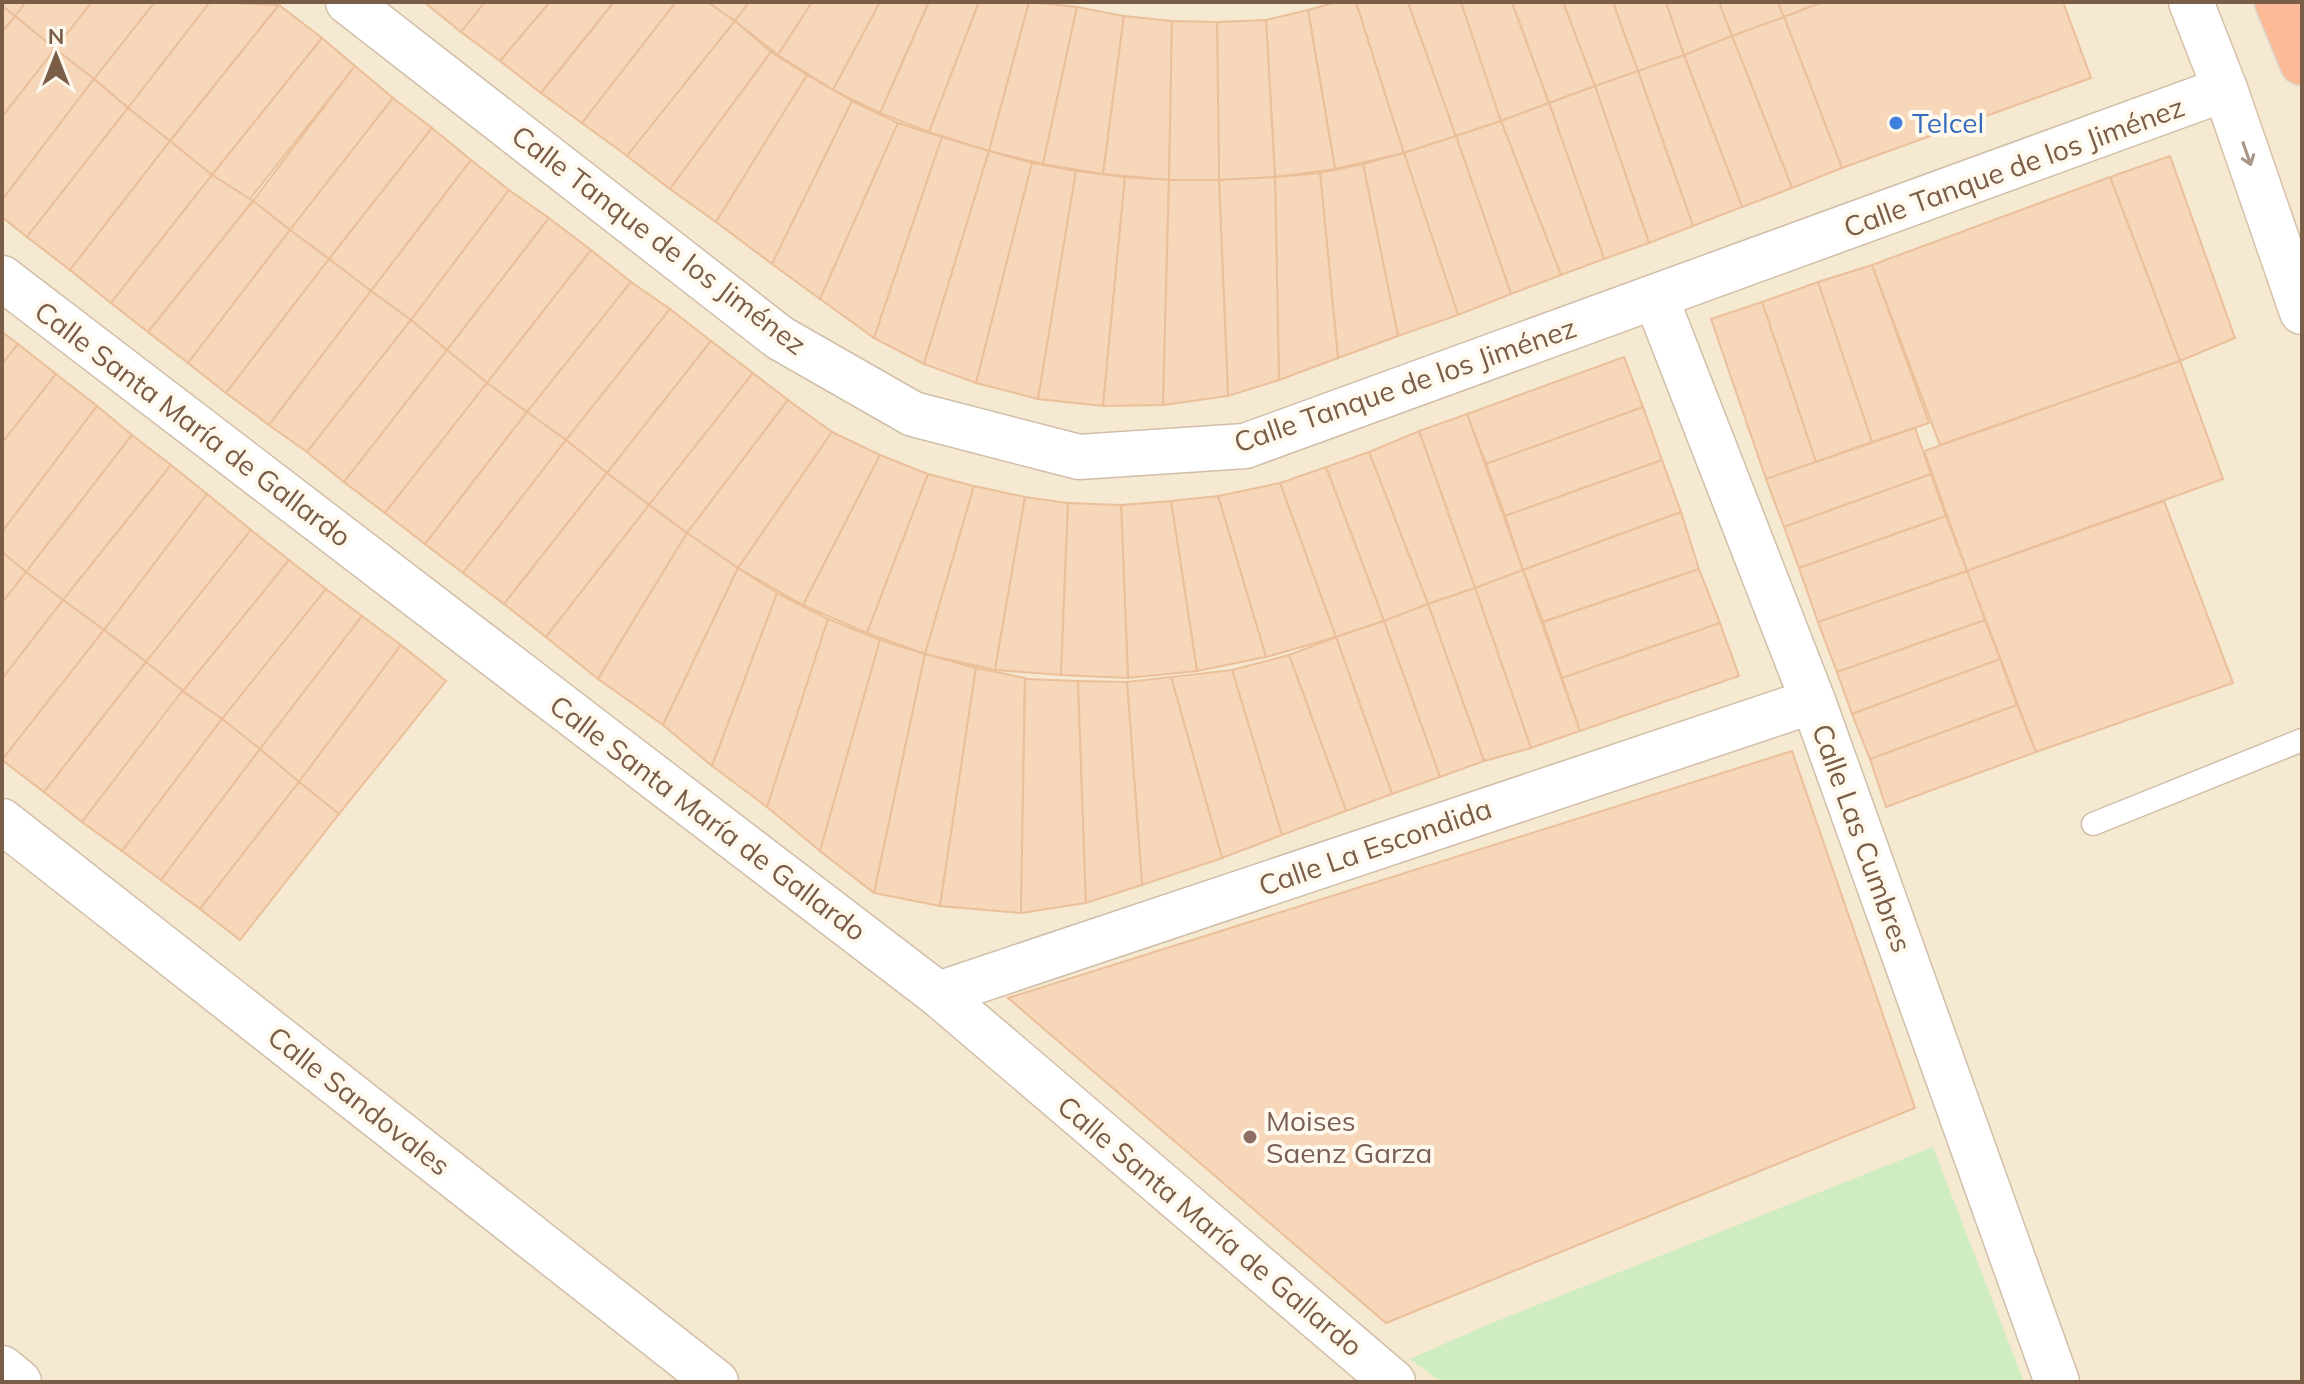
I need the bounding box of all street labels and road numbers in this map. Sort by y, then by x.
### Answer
street label: Calle Tanque de los Jiménez [1839,89,2189,245]
street label: Calle Tanque de los Jiménez [505,117,814,362]
street label: Calle Santa María de Gallardo [28,293,358,554]
street label: Calle Tanque de los Jiménez [1229,309,1581,460]
street label: Calle Santa María de Gallardo [543,687,873,948]
street label: Calle Las Cumbres [1805,719,1920,957]
street label: Calle La Escondida [1254,790,1496,903]
street label: Calle Sandovales [261,1019,457,1183]
street label: Calle Santa María de Gallardo [1051,1088,1370,1363]

